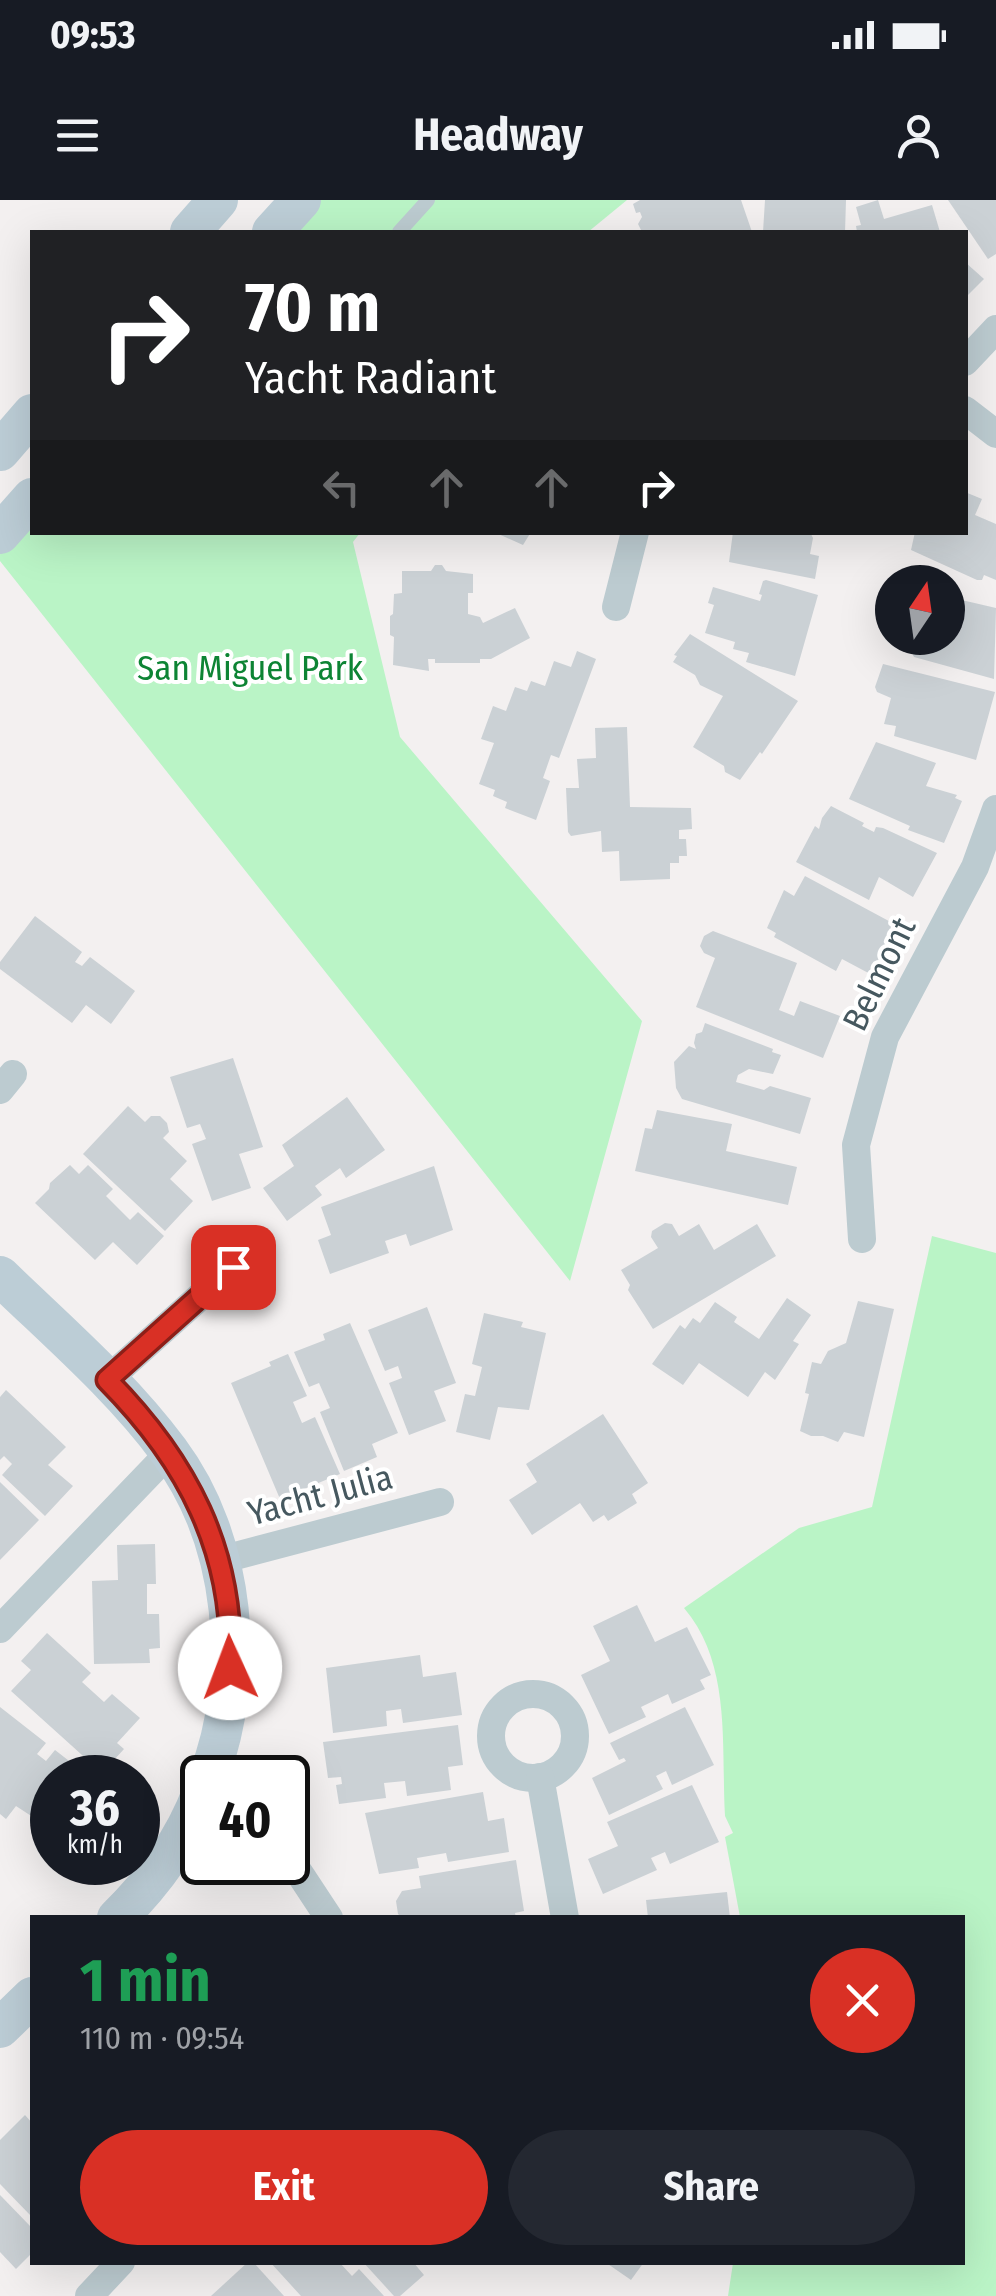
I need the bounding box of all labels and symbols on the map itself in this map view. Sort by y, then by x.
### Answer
north arrow [875,565,965,655]
park label: San Miguel Park [137,647,364,689]
street label: Belmont [834,910,925,1038]
pin [191,1225,276,1310]
street label: Yacht Julia [243,1456,397,1534]
position arrow [178,1616,282,1720]
speed limit sign: 40 [180,1755,310,1885]

